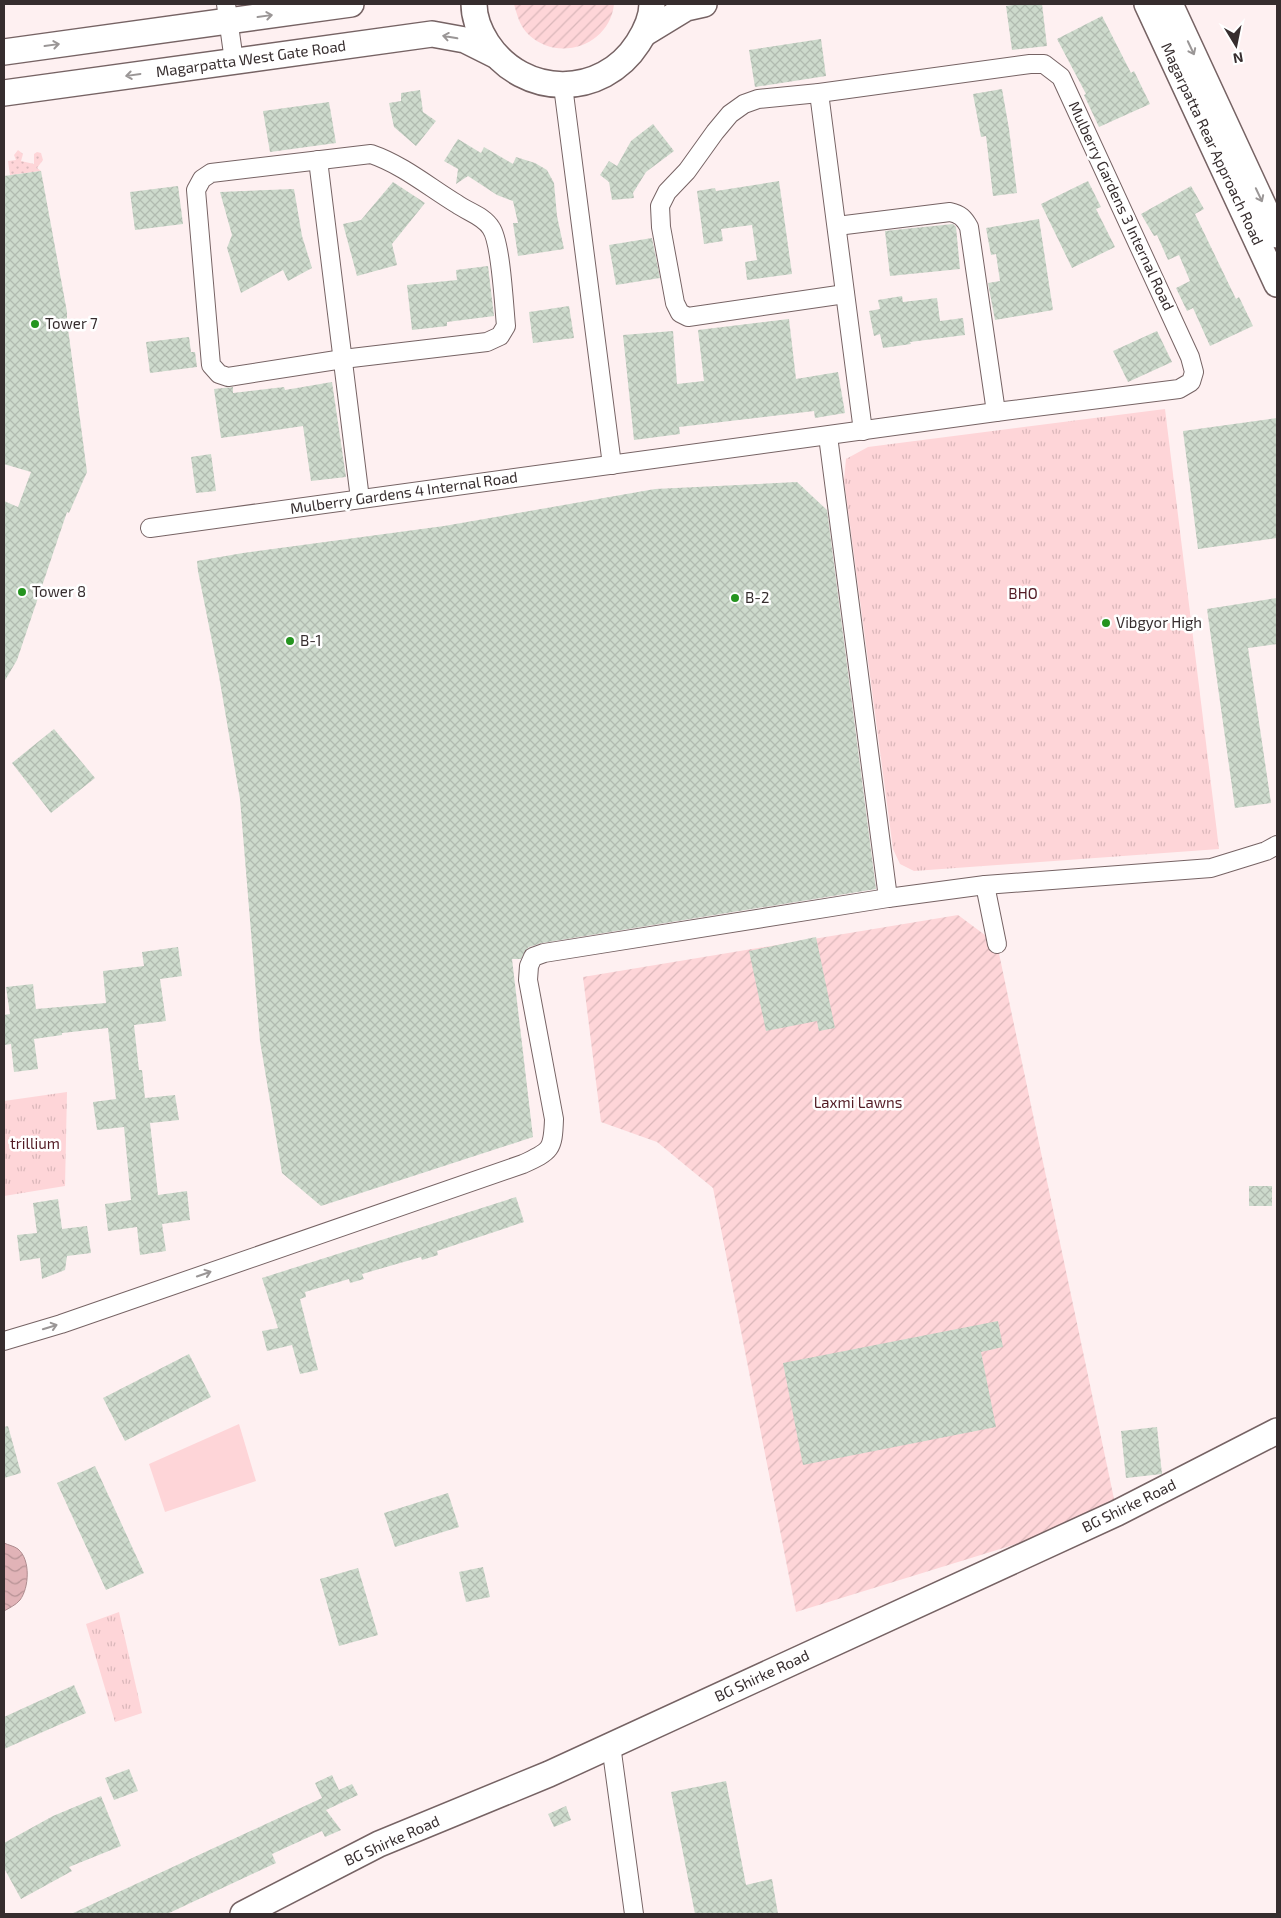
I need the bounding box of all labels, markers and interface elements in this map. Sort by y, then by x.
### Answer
one-way arrow [257,10,273,20]
north arrow [1211,20,1261,70]
one-way arrow [442,32,458,42]
street label: Magarpatta West Gate Road [155,36,347,80]
street label: Magarpatta Rear Approach Road [1158,39,1268,248]
one-way arrow [44,40,60,50]
one-way arrow [1186,40,1196,55]
text: N [1232,49,1245,68]
one-way arrow [125,71,141,81]
street label: Mulberry Gardens 3 Internal Road [1065,98,1178,313]
one-way arrow [1255,187,1264,202]
place label: Tower 7 [45,314,98,332]
marker: Tower 7 [29,318,41,330]
street label: Mulberry Gardens 4 Internal Road [289,467,519,517]
place label: Tower 8 [32,582,86,600]
park label: BHO [1008,584,1038,602]
marker: Tower 8 [16,586,28,598]
place label: B-2 [745,588,769,606]
marker: B-2 [729,592,741,604]
place label: Vibgyor High [1116,613,1202,631]
marker: Vibgyor High [1100,617,1112,629]
place label: B-1 [300,631,322,649]
marker: B-1 [284,635,296,647]
park label: Laxmi Lawns [814,1093,902,1111]
park label: trillium [10,1134,60,1152]
one-way arrow [196,1269,211,1278]
one-way arrow [42,1321,58,1331]
street label: BG Shirke Road [1079,1475,1178,1536]
street label: BG Shirke Road [711,1645,812,1705]
street label: BG Shirke Road [341,1811,442,1869]

